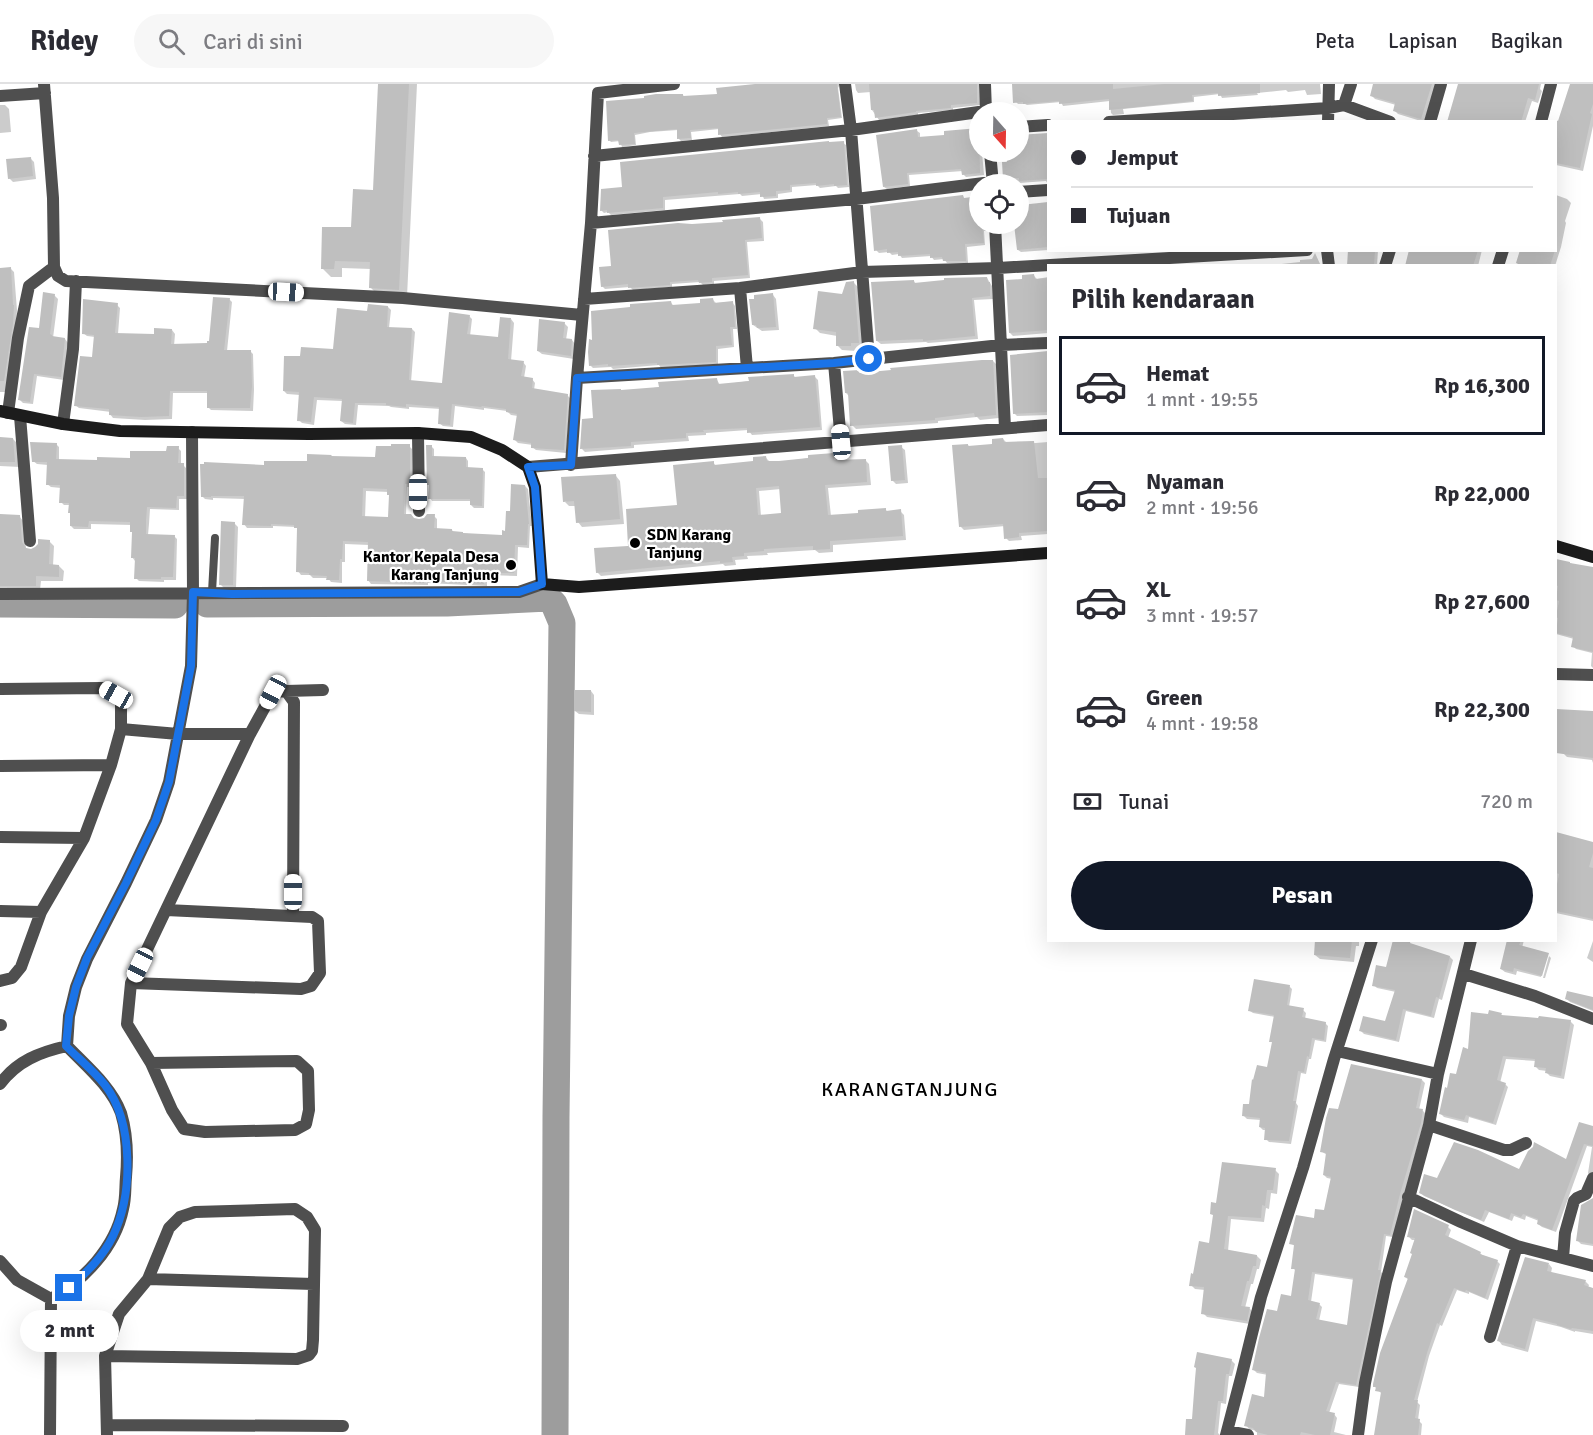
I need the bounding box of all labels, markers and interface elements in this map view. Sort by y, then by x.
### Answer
search box [134,14,554,68]
text: Ridey [30,24,98,58]
icon: search [155,25,188,58]
text: Cari di sini [203,28,303,55]
text: Peta [1315,28,1355,54]
text: Lapisan [1388,28,1457,54]
text: Bagikan [1490,28,1563,54]
north arrow [969,102,1029,162]
map controls [969,102,1029,234]
text: Jemput [1107,144,1178,171]
button: locate [969,174,1029,234]
text: Tujuan [1107,202,1170,229]
car [268,282,304,302]
text: Pilih kendaraan [1071,283,1255,316]
route start [855,345,882,372]
icon: car [1074,359,1128,413]
text: Hemat [1146,360,1209,387]
text: Rp 16,300 [1434,372,1530,399]
text: 1 mnt · 19:55 [1146,387,1259,412]
car [830,423,852,461]
icon: car [1074,467,1128,521]
text: Nyaman [1146,468,1224,495]
car [409,474,427,510]
text: Rp 22,000 [1434,480,1530,507]
text: 2 mnt · 19:56 [1146,495,1259,520]
place label: SDN Karang Tanjung [647,525,732,563]
marker: SDN Karang Tanjung [628,536,642,550]
place label: Kantor Kepala Desa Karang Tanjung [363,547,499,585]
marker: Kantor Kepala Desa Karang Tanjung [504,558,518,572]
icon: car [1074,575,1128,629]
text: XL [1146,576,1171,603]
text: Rp 27,600 [1434,588,1530,615]
text: 3 mnt · 19:57 [1146,603,1259,628]
car [257,672,289,712]
car [96,678,136,712]
icon: car [1074,683,1128,737]
text: Green [1146,684,1203,711]
text: Rp 22,300 [1434,696,1530,723]
text: 4 mnt · 19:58 [1146,711,1259,736]
icon: cash [1071,785,1104,818]
text: Tunai [1119,788,1169,815]
text: 720 m [1480,789,1533,814]
button: Pesan [1071,861,1533,930]
car [284,874,302,910]
car [124,945,156,985]
district label: KARANGTANJUNG [821,1077,999,1102]
route end [55,1274,82,1301]
callout: 2 mnt [20,1309,118,1351]
text: 2 mnt [45,1318,94,1343]

